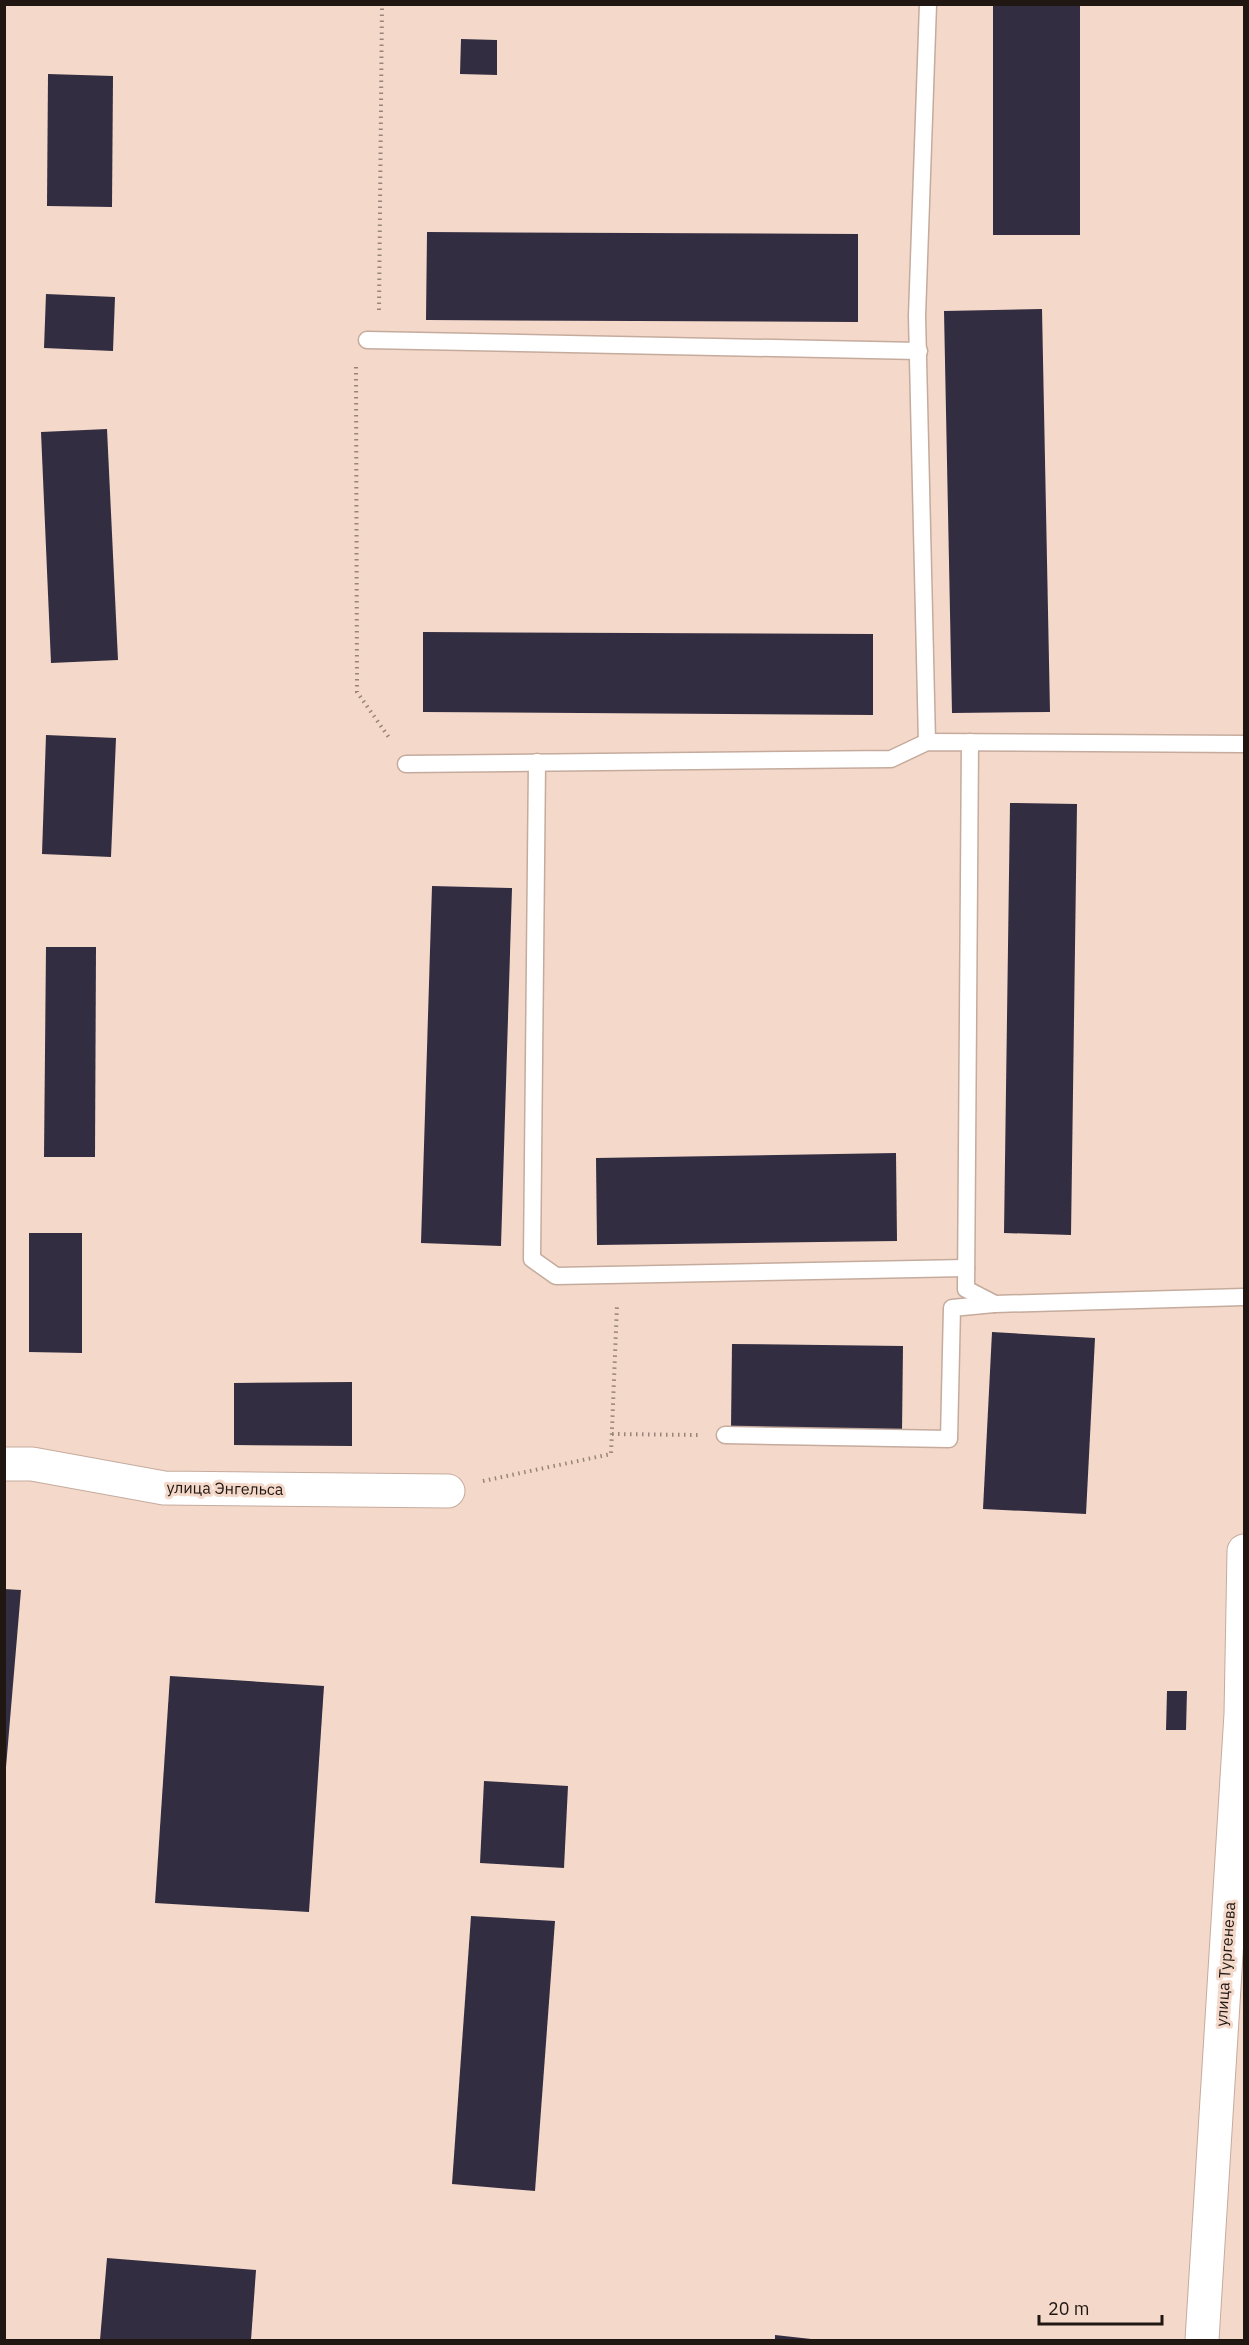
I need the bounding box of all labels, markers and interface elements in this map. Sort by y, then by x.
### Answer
street label: улица Энгельса [166,1477,284,1499]
street label: улица Тургенева [1211,1901,1239,2027]
scale bar [1039,2288,1162,2326]
text: 20 m [1048,2297,1090,2320]

